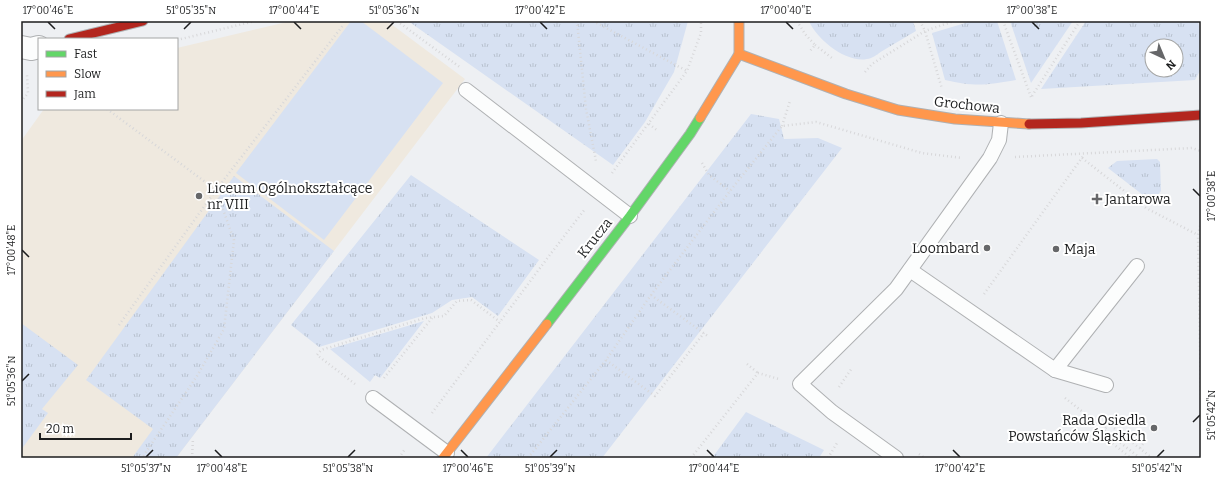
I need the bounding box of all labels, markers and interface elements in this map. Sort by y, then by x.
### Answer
text: 17°00'46"E [23,5,73,17]
text: 51°05'35"N [166,5,216,17]
text: 17°00'44"E [269,5,319,17]
text: 51°05'36"N [369,5,419,17]
text: 17°00'42"E [515,5,565,17]
text: 17°00'40"E [760,5,812,17]
text: 17°00'38"E [1007,5,1057,17]
legend [38,38,178,110]
north arrow [1144,38,1184,78]
text: Fast [74,47,98,61]
text: N [1163,57,1178,73]
text: Slow [74,67,101,81]
text: Jam [73,87,96,101]
street label: Grochowa [933,93,1001,117]
text: 17°00'38"E [1206,171,1218,221]
place label: Liceum Ogólnokształcące nr VIII [207,180,372,213]
marker: Liceum Ogólnokształcące nr VIII [194,191,204,201]
place label: Jantarowa [1104,191,1171,208]
marker: Jantarowa [1092,194,1102,204]
street label: Krucza [574,214,616,261]
text: 17°00'48"E [6,225,18,275]
place label: Loombard [912,240,979,257]
place label: Maja [1064,241,1096,258]
marker: Loombard [982,243,992,253]
marker: Maja [1051,244,1061,254]
text: 51°05'36"N [6,356,18,406]
text: 51°05'42"N [1206,390,1218,440]
place label: Rada Osiedla Powstańców Śląskich [1008,412,1146,445]
scale bar [40,415,131,441]
text: 20 m [46,422,75,436]
marker: Rada Osiedla Powstańców Śląskich [1149,423,1159,433]
text: 51°05'37"N [121,463,171,475]
text: 17°00'48"E [197,463,247,475]
text: 51°05'38"N [323,463,373,475]
text: 17°00'46"E [443,463,493,475]
text: 51°05'39"N [525,463,575,475]
text: 17°00'44"E [689,463,739,475]
text: 17°00'42"E [935,463,985,475]
text: 51°05'42"N [1132,463,1182,475]

